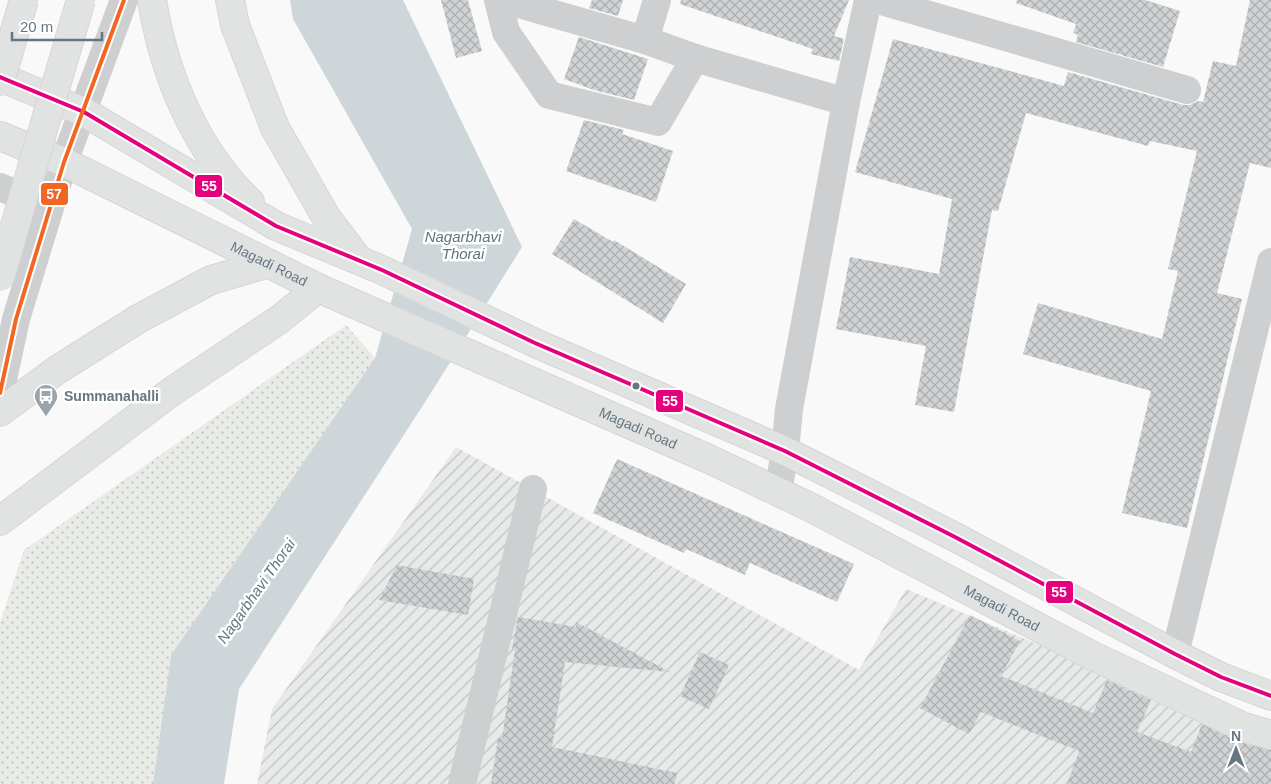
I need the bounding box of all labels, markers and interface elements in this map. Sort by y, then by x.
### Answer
scale bar [12,10,102,42]
text: 20 m [20,18,53,35]
line badge: 55 [194,174,223,198]
text: 55 [201,178,217,194]
line badge: 57 [40,182,69,206]
text: 57 [46,186,62,202]
water label: Nagarbhavi Thorai [425,228,502,262]
street label: Magadi Road [228,238,310,289]
unlabelled marker [631,381,641,391]
bus stop icon: Summanahalli [33,383,59,417]
place label: Summanahalli [64,388,159,404]
line badge: 55 [655,389,684,413]
text: 55 [662,393,678,409]
street label: Magadi Road [597,404,680,452]
water label: Nagarbhavi Thorai [214,535,299,646]
line badge: 55 [1045,580,1074,604]
street label: Magadi Road [961,581,1042,635]
text: 55 [1051,584,1067,600]
north arrow [1211,724,1261,774]
text: N [1231,728,1241,744]

